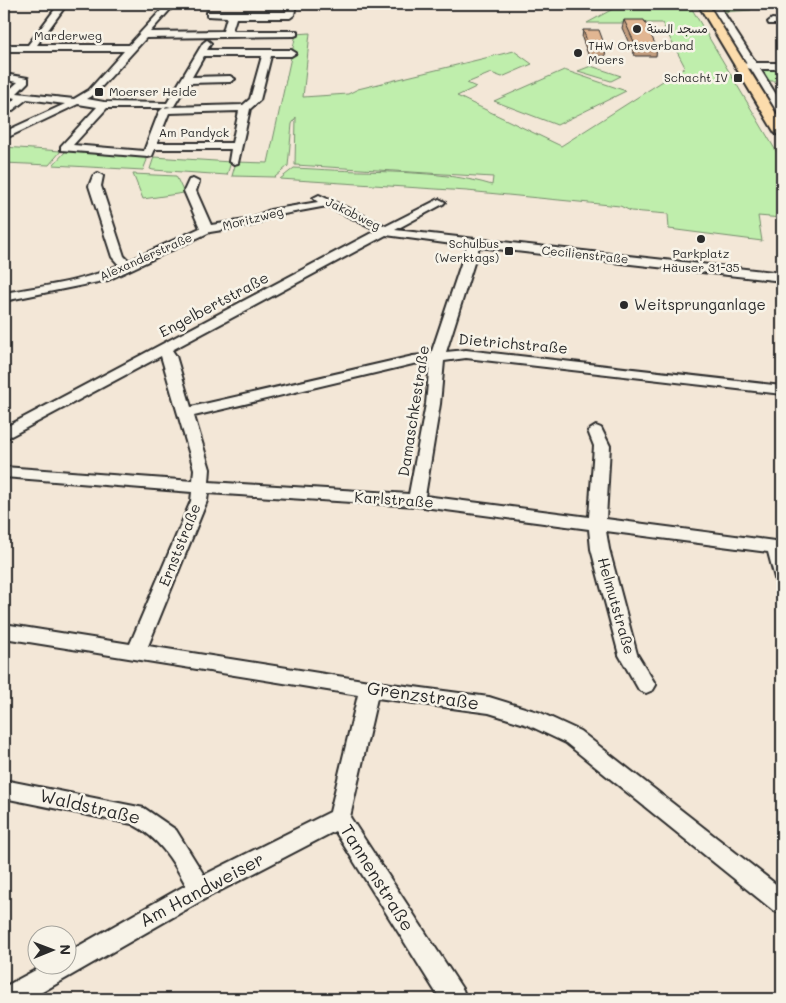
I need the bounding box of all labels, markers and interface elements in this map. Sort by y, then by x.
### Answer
place label: مسجد السنة [647,20,708,37]
marker: مسجد السنة [631,23,643,35]
street label: Marderweg [34,27,102,43]
place label: THW Ortsverband Moers [588,37,694,67]
marker: THW Ortsverband Moers [572,47,584,59]
place label: Schacht IV [664,69,728,85]
marker: Schacht IV [732,72,744,84]
place label: Moerser Heide [109,83,197,99]
marker: Moerser Heide [93,86,105,98]
street label: Am Pandyck [159,124,229,140]
street label: Jakobweg [323,193,383,233]
street label: Moritzweg [221,203,285,233]
street label: Alexanderstraße [97,229,194,284]
marker: Parkplatz Häuser 31-35 [695,233,707,245]
place label: Schulbus (Werktags) [435,235,499,265]
street label: Cecilienstraße [541,241,629,267]
marker: Schulbus (Werktags) [503,245,515,257]
place label: Parkplatz Häuser 31-35 [662,245,740,275]
street label: Engelbertstraße [155,267,272,341]
place label: Weitsprunganlage [634,294,766,314]
marker: Weitsprunganlage [618,299,630,311]
street label: Dietrichstraße [458,328,569,358]
street label: Damaschkestraße [393,344,433,478]
street label: Karlstraße [354,486,434,512]
street label: Ernststraße [153,500,205,589]
street label: Helmutstraße [594,555,640,657]
street label: Grenzstraße [366,675,481,715]
street label: Waldstraße [38,783,143,829]
street label: Tannenstraße [335,819,420,935]
street label: Am Handweiser [135,846,268,932]
north arrow [28,926,78,976]
text: N [56,944,75,955]

